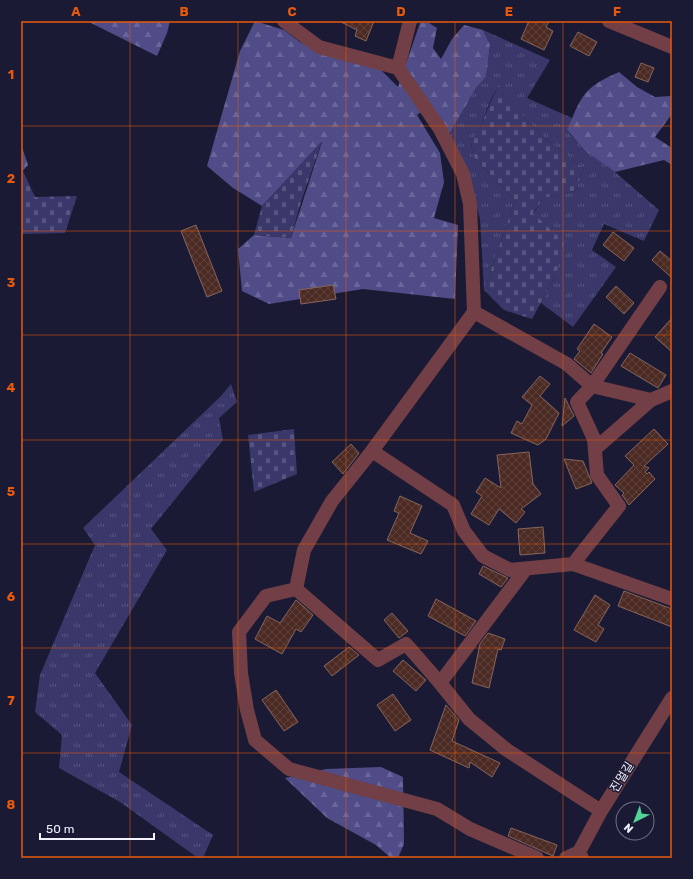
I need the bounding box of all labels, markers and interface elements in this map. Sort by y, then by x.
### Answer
text: A [71,4,81,19]
text: B [179,4,189,19]
text: C [287,4,297,19]
text: D [396,4,406,19]
text: E [505,4,513,19]
text: F [613,4,621,19]
text: 1 [8,67,14,82]
text: 2 [7,171,15,186]
text: 3 [7,275,16,290]
text: 4 [7,380,16,395]
text: 5 [7,484,15,499]
text: 6 [7,589,16,604]
text: 7 [7,693,15,708]
street label: 진멀길 [607,759,637,795]
text: 8 [7,797,16,812]
north arrow [615,801,655,841]
scale bar [40,815,154,841]
text: N [621,821,636,836]
text: 50 m [46,822,74,836]

